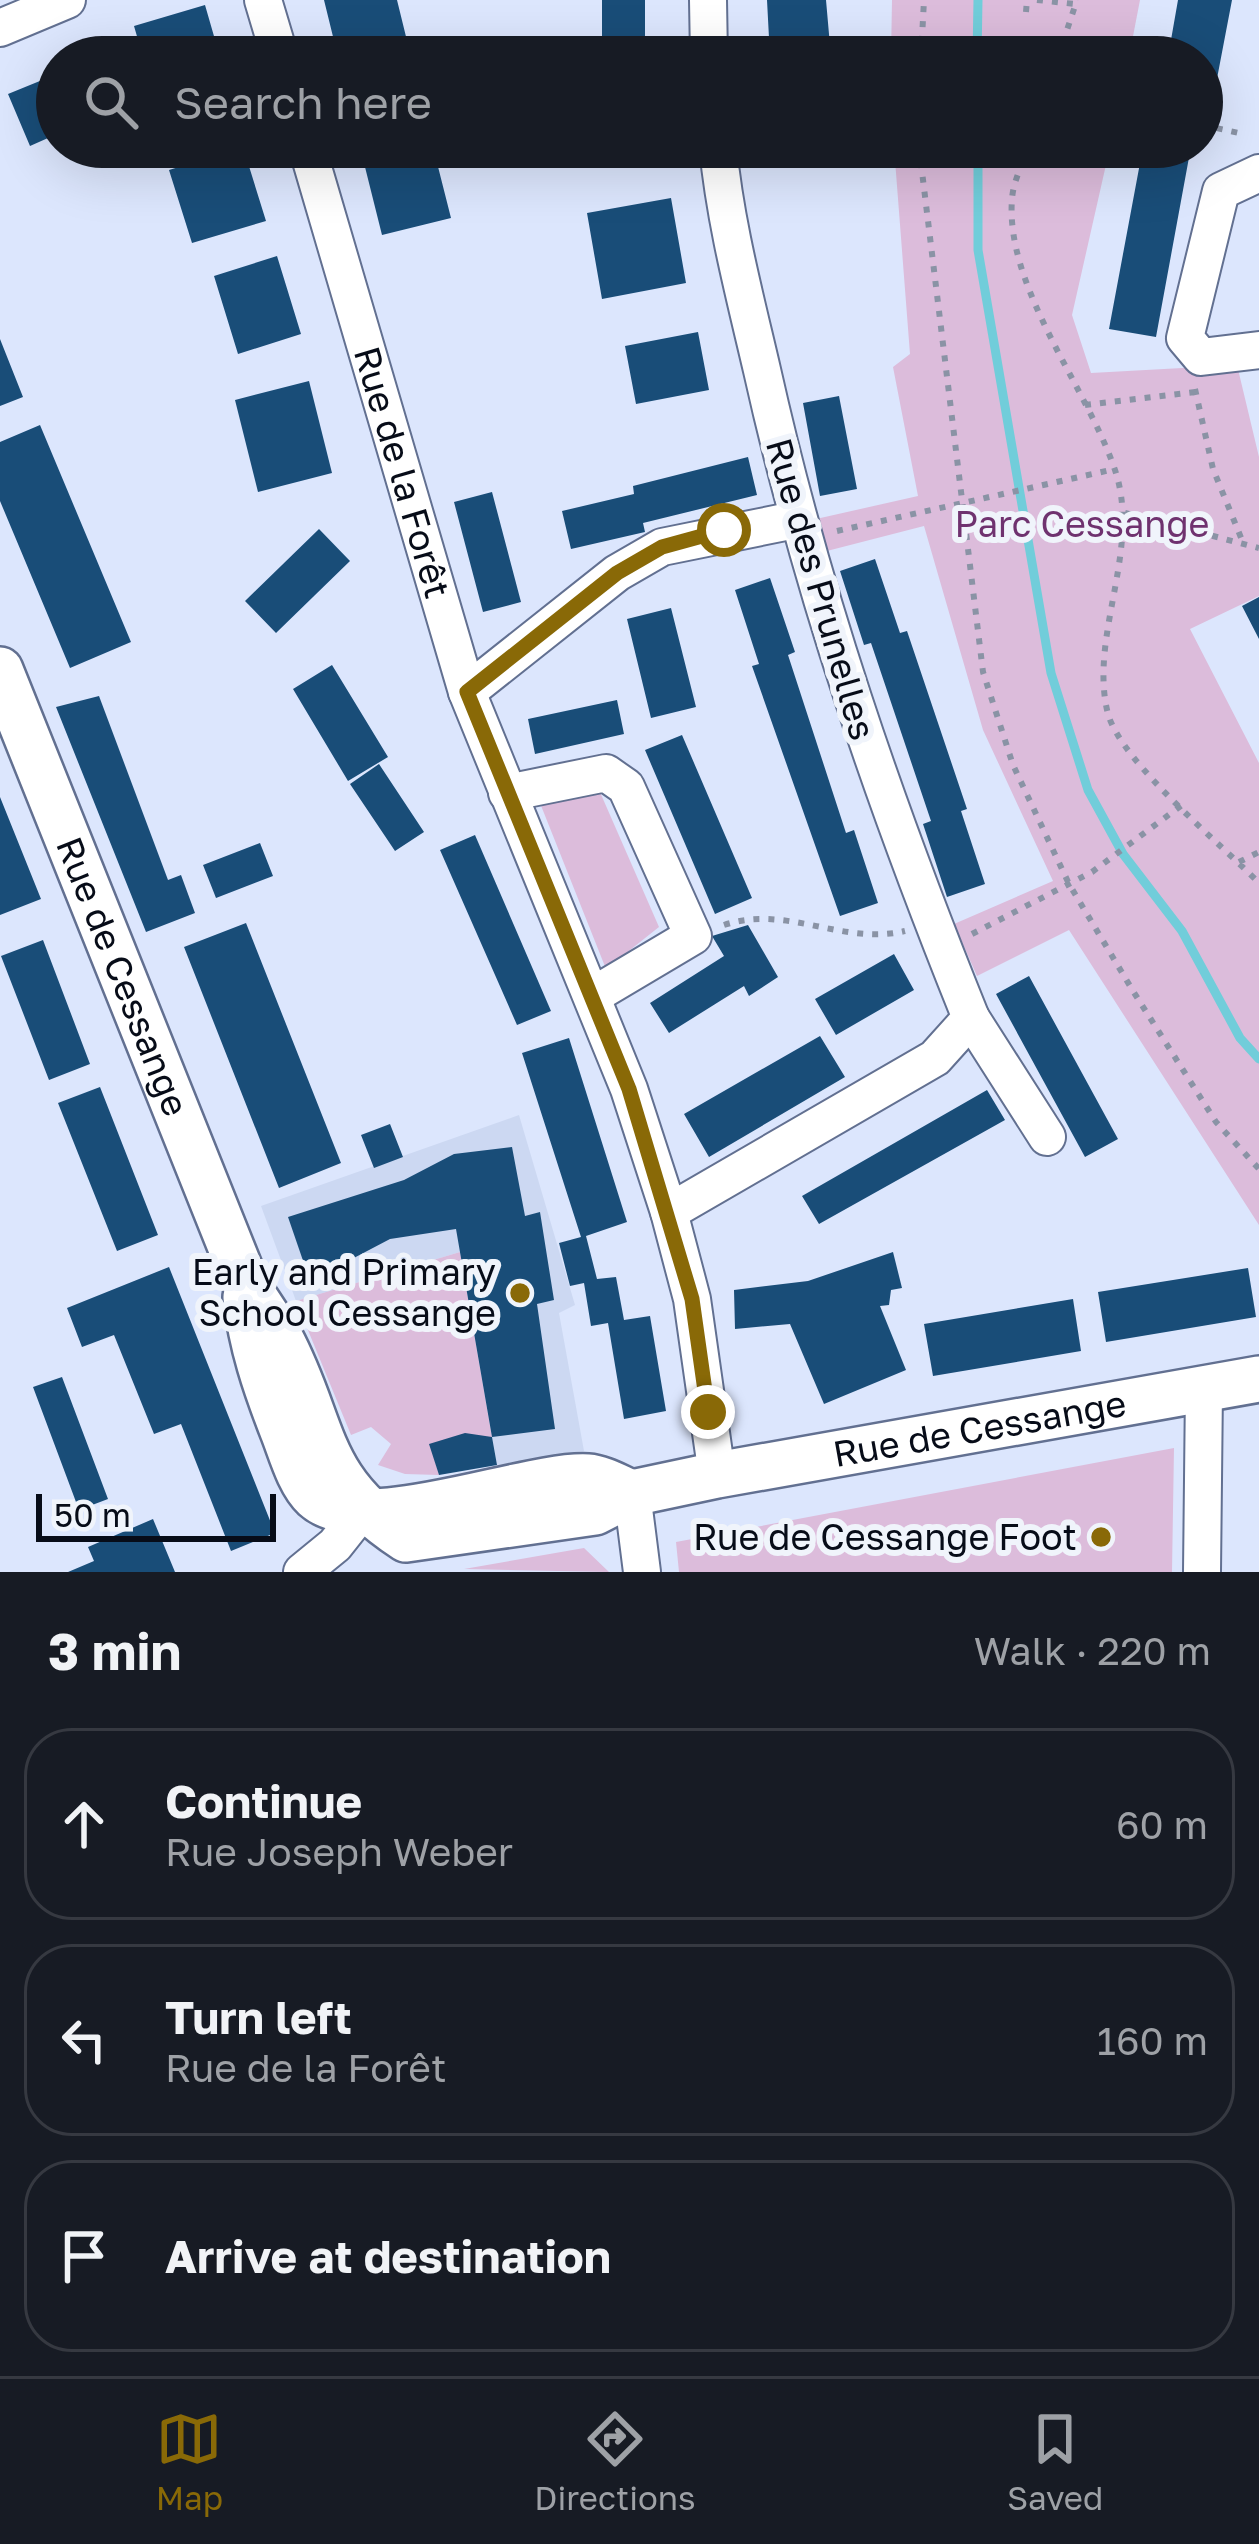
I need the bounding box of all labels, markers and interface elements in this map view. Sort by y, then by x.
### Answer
search box [36,36,1223,168]
icon: search [78,69,144,135]
text: Search here [174,75,432,129]
street label: Rue de la Forêt [346,341,460,603]
street label: Rue des Prunelles [758,433,885,745]
park label: Parc Cessange [955,502,1209,545]
route start [697,503,751,557]
street label: Rue de Cessange [48,831,198,1122]
place label: Early and Primary School Cessange [192,1250,496,1334]
marker: Early and Primary School Cessange [507,1280,533,1306]
street label: Rue de Cessange [830,1381,1129,1475]
route end [681,1385,735,1439]
scale bar [36,1488,276,1541]
text: 50 m [54,1495,131,1534]
place label: Rue de Cessange Foot [693,1515,1077,1558]
marker: Rue de Cessange Foot [1088,1524,1114,1550]
text: 3 min [48,1620,181,1681]
text: Walk · 220 m [974,1627,1211,1674]
text: Continue [165,1774,362,1828]
icon: ahead [51,1791,117,1857]
text: 60 m [1116,1801,1208,1848]
text: Rue Joseph Weber [165,1828,513,1875]
text: Turn left [165,1990,352,2044]
icon: left [51,2007,117,2073]
text: 160 m [1097,2017,1208,2064]
text: Rue de la Forêt [165,2044,447,2091]
icon: arrive [51,2223,117,2289]
text: Arrive at destination [165,2229,611,2283]
tab: Map [156,2406,223,2517]
tab: Directions [534,2406,696,2517]
tab: Saved [1007,2406,1103,2517]

